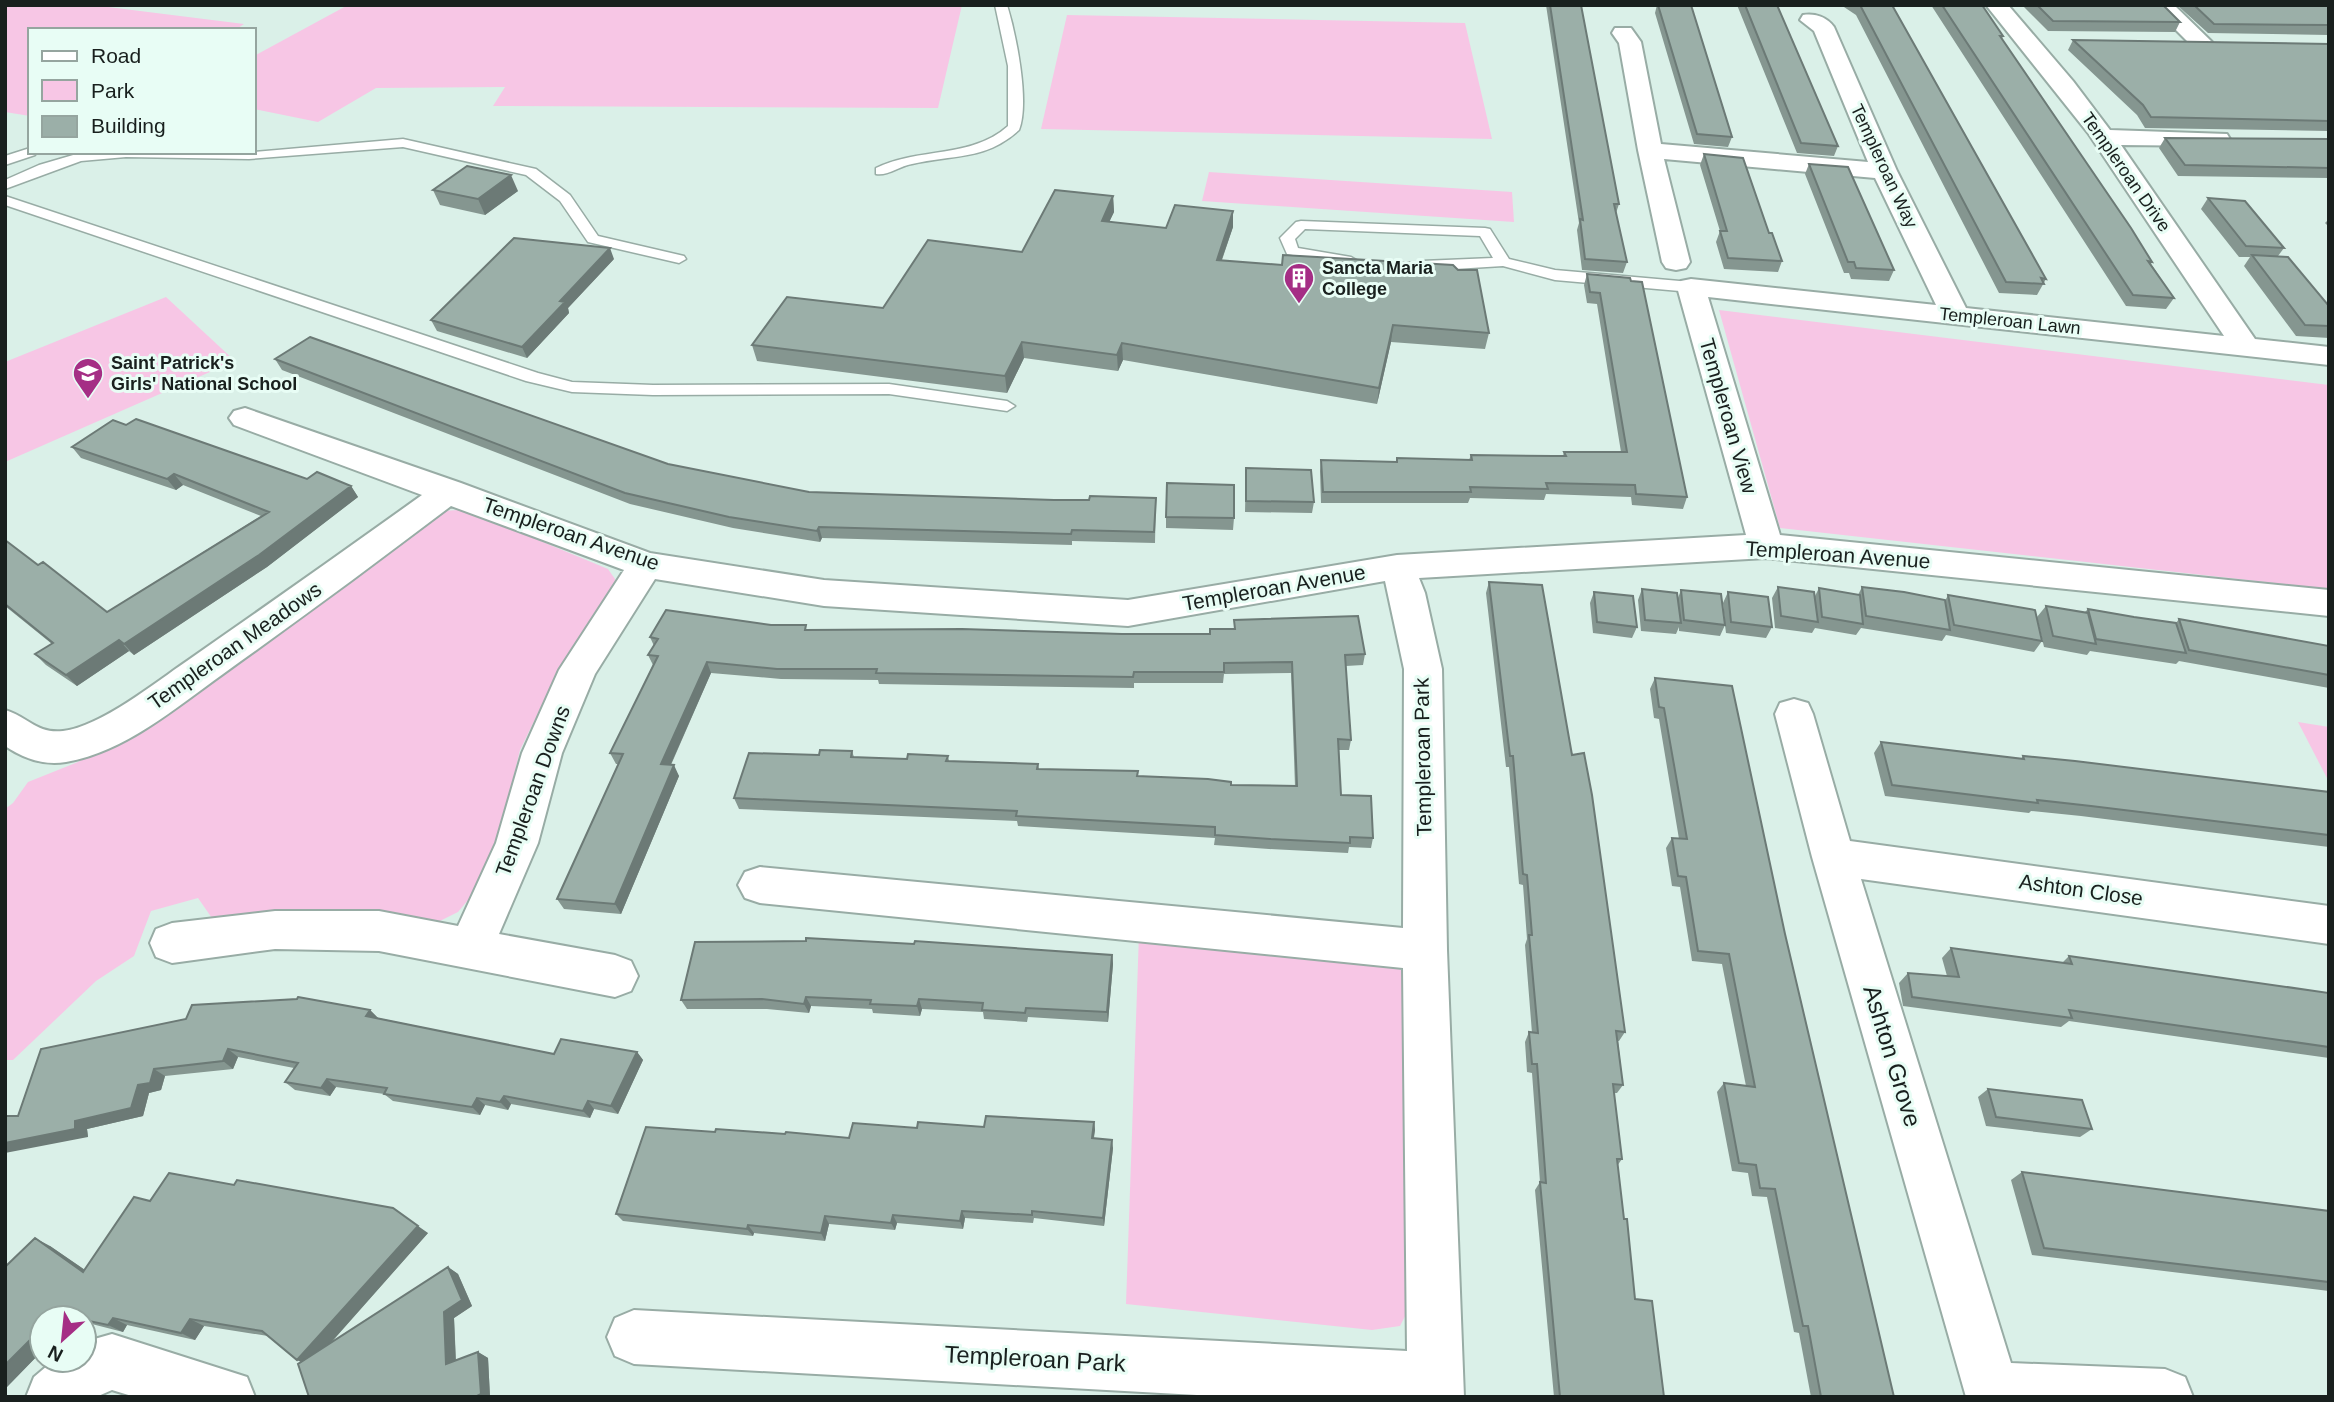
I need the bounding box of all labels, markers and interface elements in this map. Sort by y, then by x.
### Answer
legend [28,28,256,154]
text: Road [91,44,141,67]
text: Park [91,79,135,102]
street label: Templeroan Way [1847,101,1921,231]
street label: Templeroan Drive [2077,108,2175,236]
text: Building [91,114,166,137]
place label: Sancta Maria College [1322,258,1434,299]
building icon: Sancta Maria College [1282,261,1316,305]
street label: Templeroan Lawn [1938,304,2082,338]
street label: Templeroan View [1695,335,1762,497]
place label: Saint Patrick's Girls' National School [111,353,297,394]
school or university icon: Saint Patrick's Girls' National School [71,356,105,400]
street label: Templeroan Avenue [480,492,662,575]
street label: Templeroan Avenue [1745,537,1931,572]
street label: Templeroan Avenue [1181,560,1367,615]
street label: Templeroan Meadows [144,577,325,714]
street label: Templeroan Park [1410,677,1435,837]
street label: Templeroan Downs [491,702,574,879]
street label: Ashton Close [2018,869,2145,910]
street label: Ashton Grove [1858,982,1927,1130]
north arrow [28,1304,98,1374]
street label: Templeroan Park [944,1340,1127,1377]
text: N [45,1341,66,1366]

